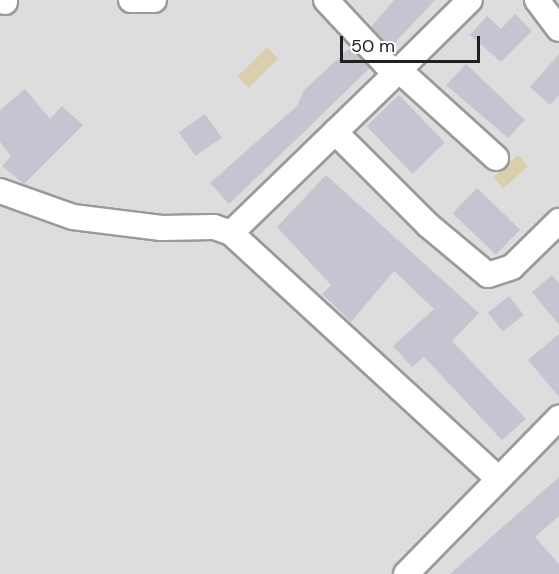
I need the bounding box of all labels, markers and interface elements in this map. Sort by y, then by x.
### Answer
scale bar [343,24,482,62]
text: 50 m [351,34,395,58]

